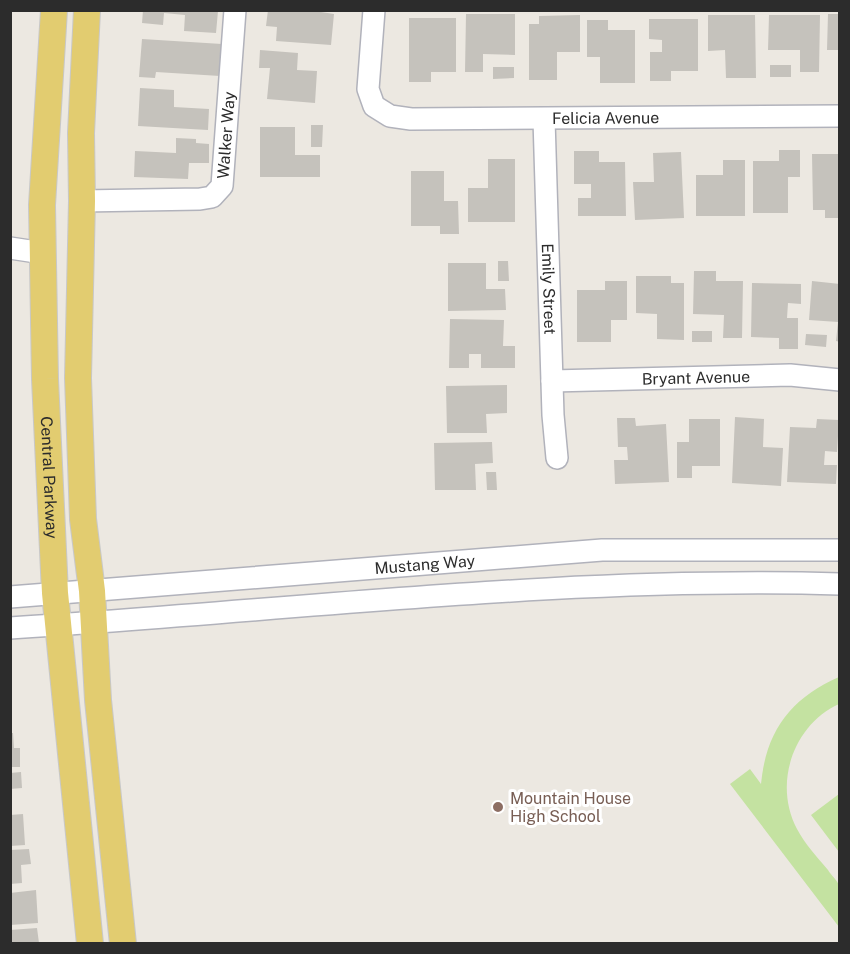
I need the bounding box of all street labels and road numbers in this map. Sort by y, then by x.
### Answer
street label: Walker Way [213,90,238,179]
street label: Felicia Avenue [552,108,659,128]
street label: Emily Street [538,243,560,335]
street label: Bryant Avenue [641,367,750,388]
street label: Central Parkway [37,416,62,540]
street label: Mustang Way [374,551,476,578]

